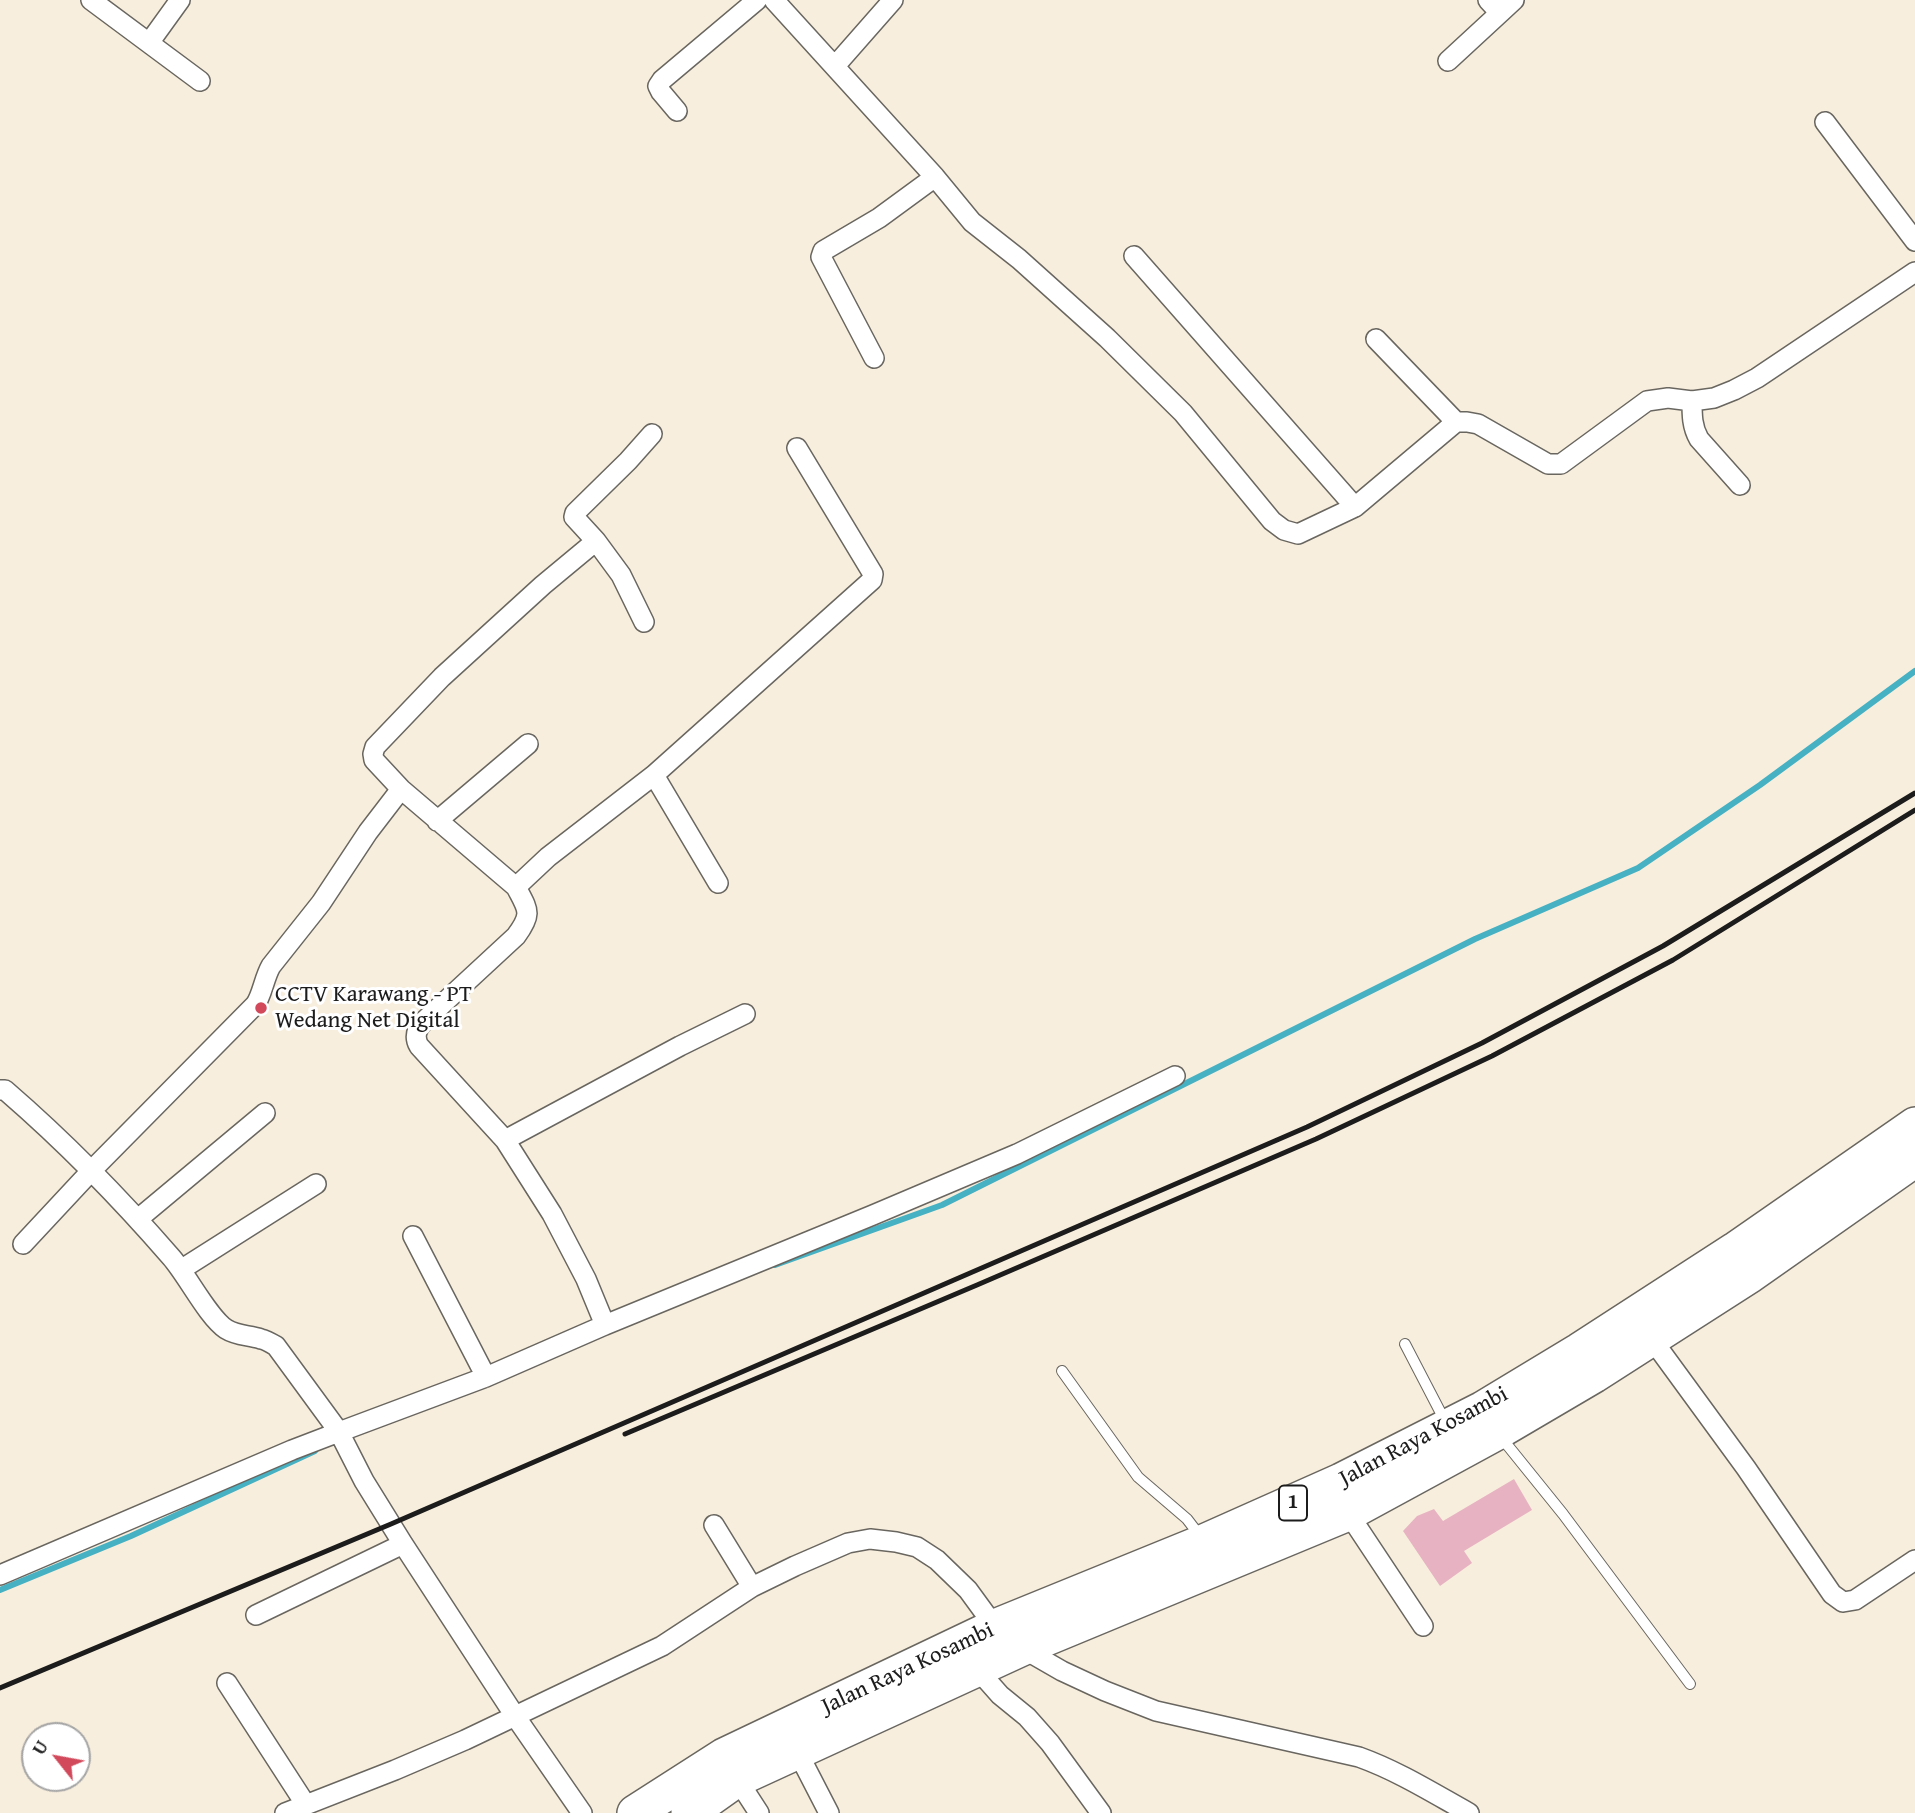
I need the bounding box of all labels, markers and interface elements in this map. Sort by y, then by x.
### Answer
place label: CCTV Karawang - PT Wedang Net Digital [275,981,472,1035]
marker: CCTV Karawang - PT Wedang Net Digital [253,1000,269,1016]
street label: Jalan Raya Kosambi [1335,1381,1513,1493]
road number: 1 [1279,1486,1307,1520]
street label: Jalan Raya Kosambi [817,1617,999,1721]
north arrow [21,1722,91,1792]
text: U [24,1735,55,1760]

